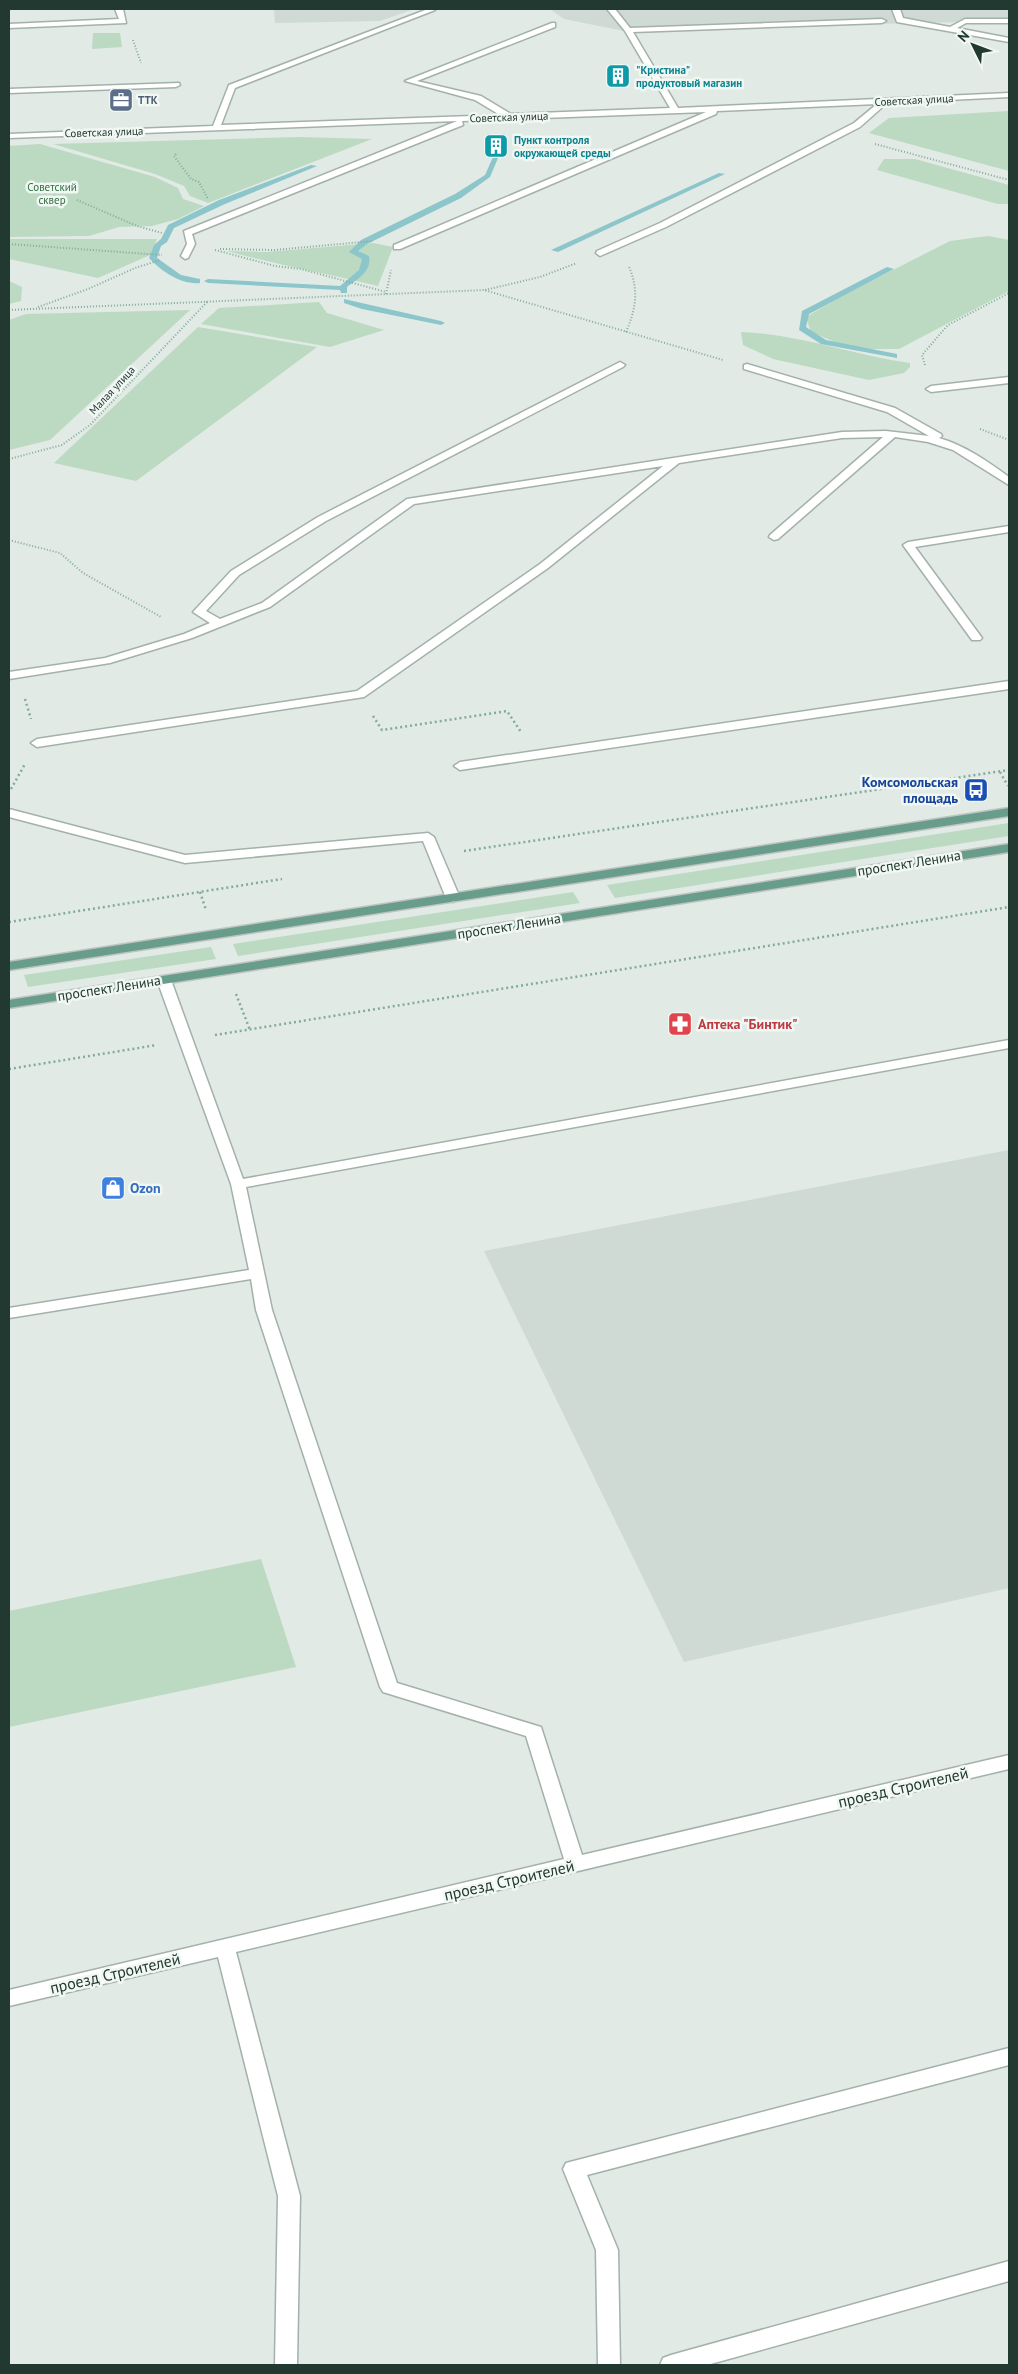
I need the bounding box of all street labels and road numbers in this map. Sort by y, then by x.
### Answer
street label: Советская улица [874,91,954,109]
street label: Советская улица [469,109,549,125]
street label: Советская улица [64,124,144,140]
street label: Малая улица [86,363,138,417]
street label: проспект Ленина [856,846,962,880]
street label: проспект Ленина [456,909,562,943]
street label: проспект Ленина [56,971,162,1005]
street label: проезд Строителей [836,1762,970,1812]
street label: проезд Строителей [442,1855,576,1905]
street label: проезд Строителей [48,1948,182,1998]

